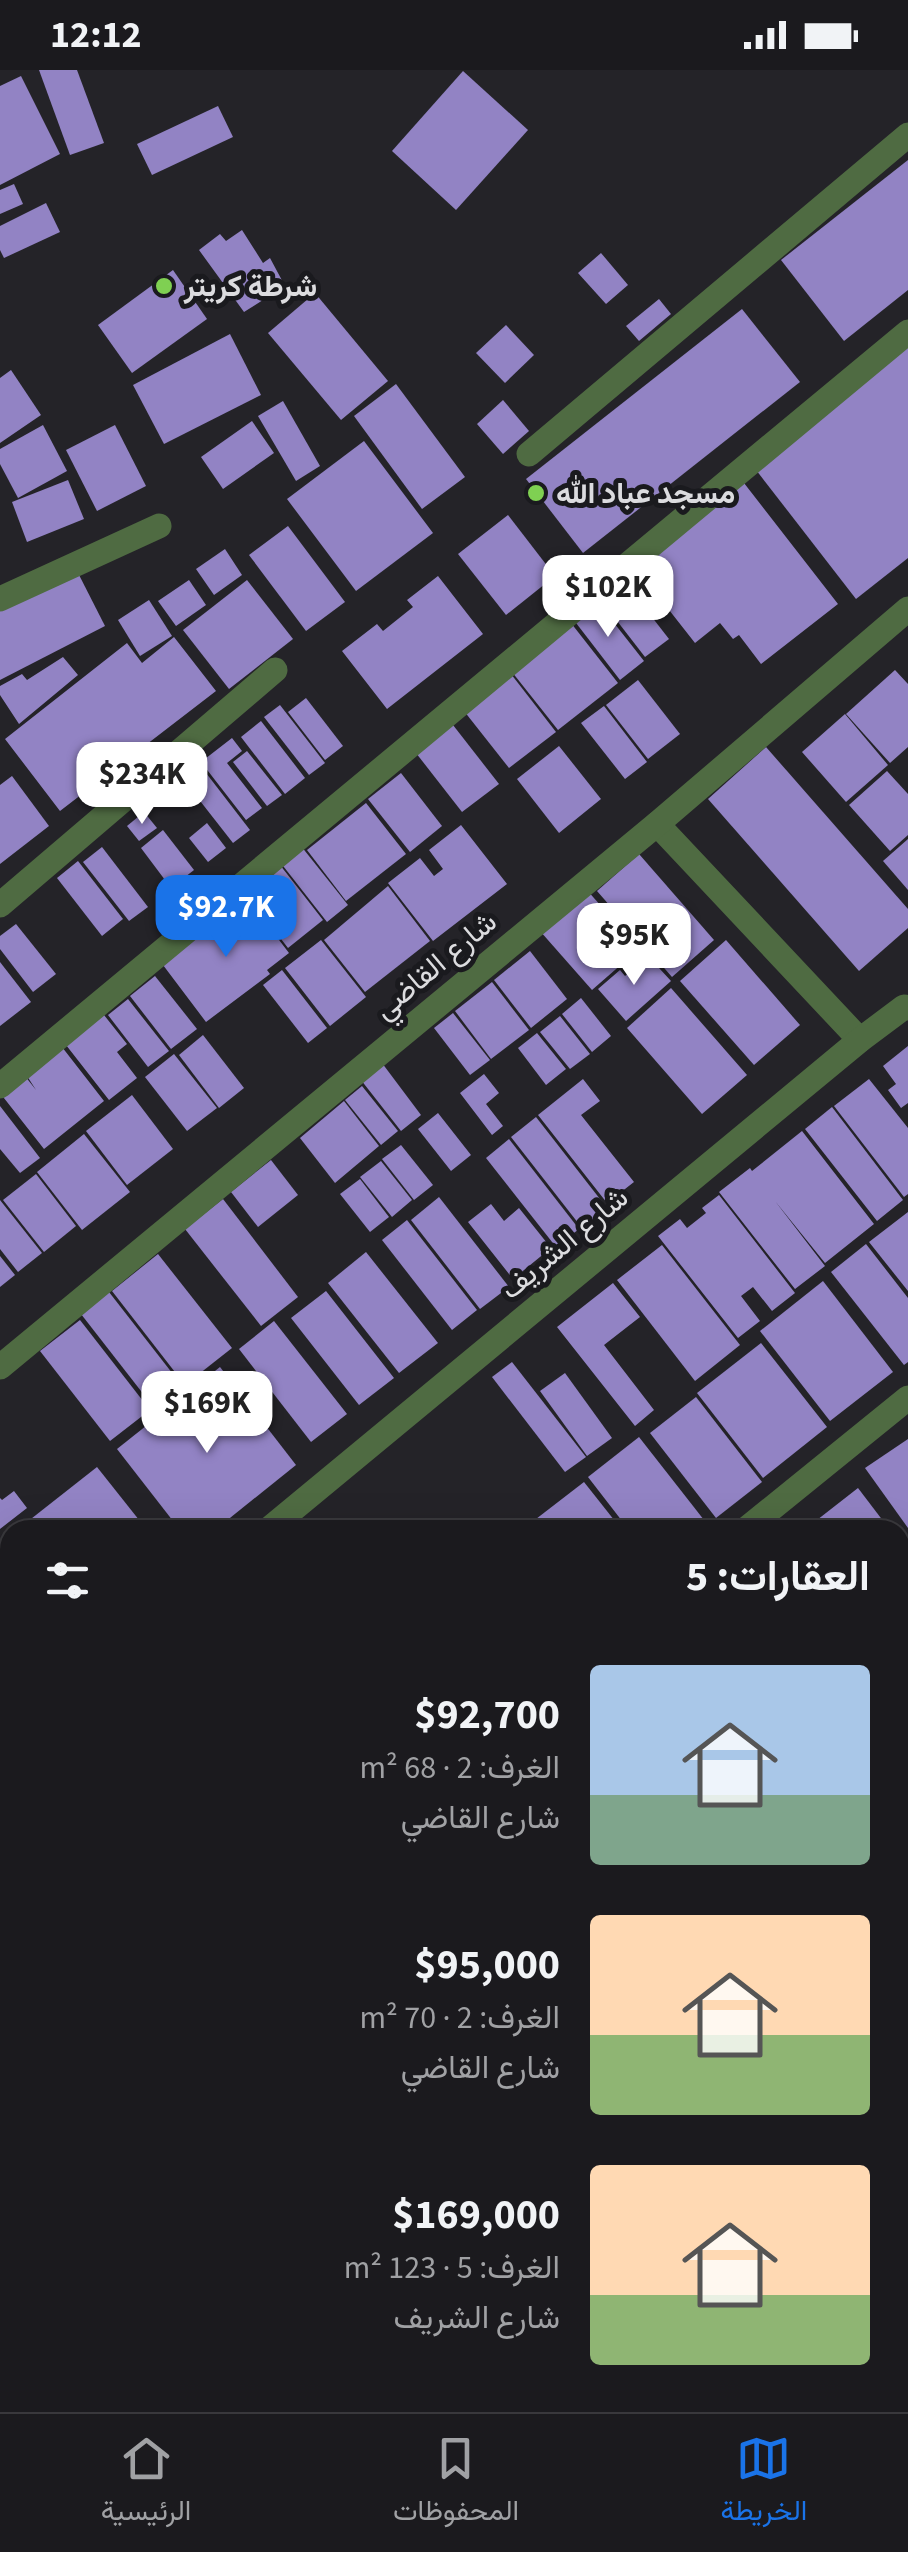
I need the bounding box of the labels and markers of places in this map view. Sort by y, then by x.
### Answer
place label: شرطة كريتر [183,265,317,308]
marker: شرطة كريتر [153,275,175,297]
place label: مسجد عباد الله [556,472,735,515]
marker: مسجد عباد الله [525,482,547,504]
pin: $102K [538,555,678,640]
pin: $234K [72,742,212,827]
pin: $92.7K [145,875,307,960]
pin: $95K [575,903,693,988]
pin: $169K [137,1371,277,1456]

